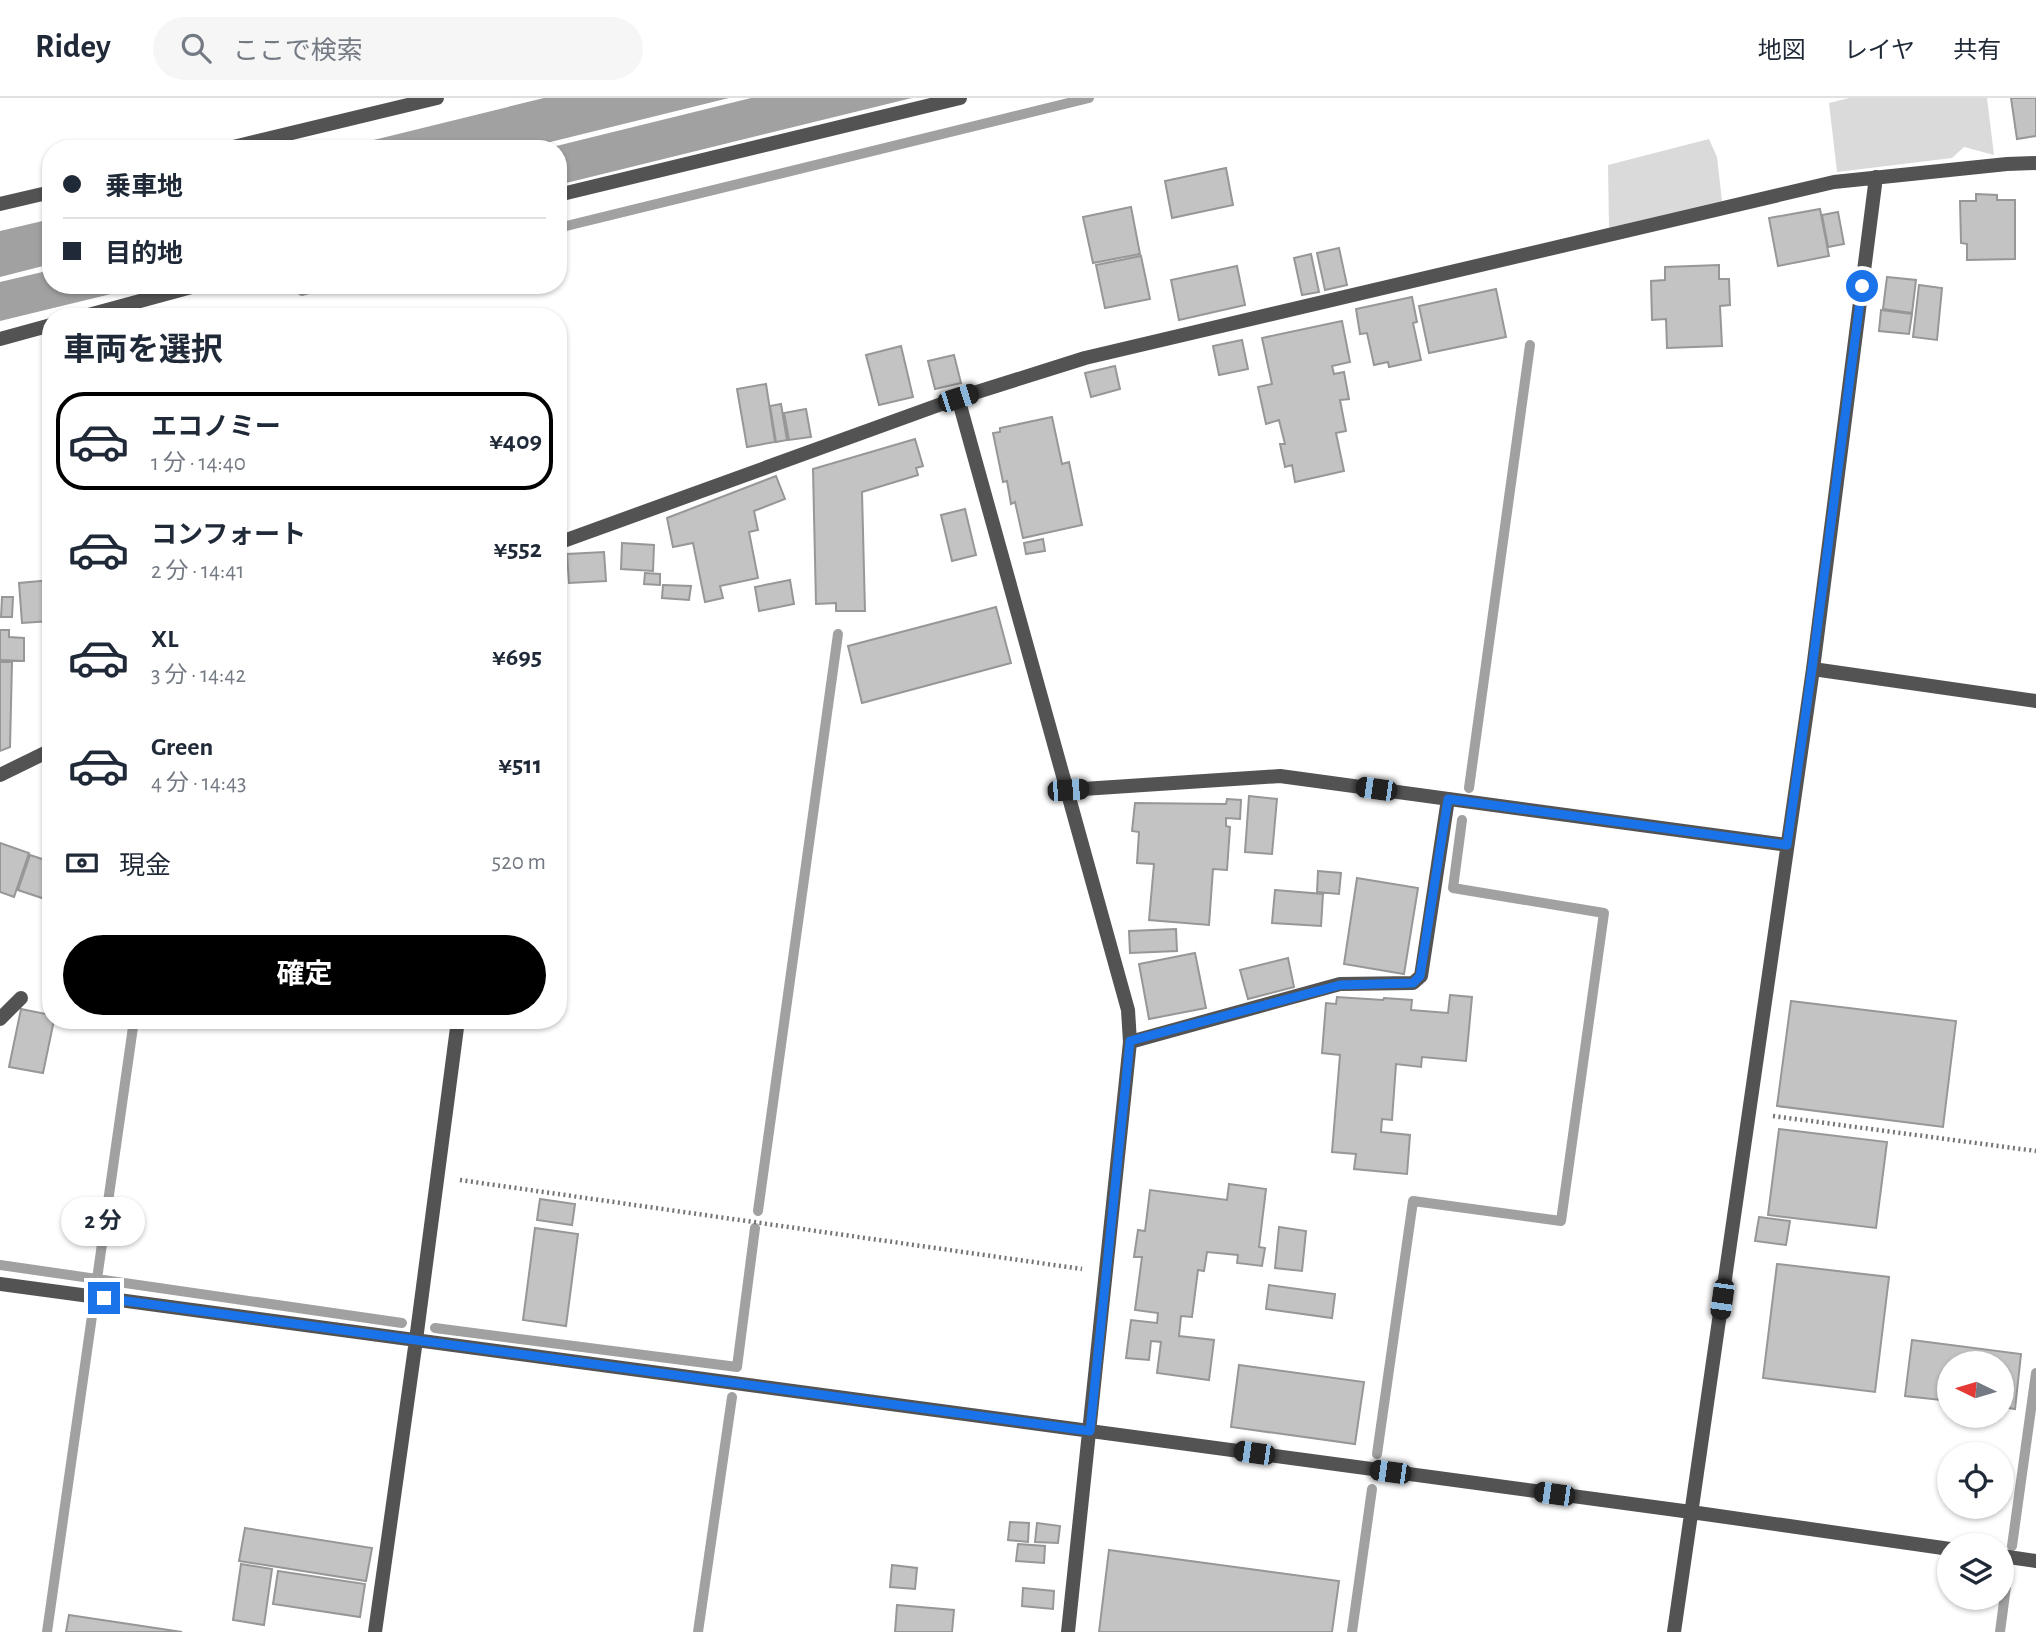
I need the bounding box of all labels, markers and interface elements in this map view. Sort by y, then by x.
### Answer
search box [153,17,643,80]
icon: search [177,29,215,67]
text: Ridey [35,31,111,64]
text: ここで検索 [233,38,363,64]
text: 地図 [1758,39,1806,63]
text: レイヤ [1844,39,1915,63]
text: 共有 [1953,39,2001,63]
text: 乗車地 [105,174,183,200]
text: 目的地 [105,241,183,267]
route start [1846,270,1878,302]
text: 車両を選択 [63,334,223,366]
car [935,382,982,414]
icon: car [67,410,130,473]
text: エコノミー [151,414,281,440]
text: ¥409 [489,428,542,454]
text: 1 分 · 14:40 [151,452,246,475]
icon: car [67,518,130,581]
text: コンフォート [151,522,306,548]
text: ¥552 [494,536,542,562]
text: 2 分 · 14:41 [151,560,244,583]
icon: car [67,626,130,689]
text: XL [151,626,178,652]
text: ¥695 [492,644,542,670]
text: 3 分 · 14:42 [151,664,246,687]
icon: car [67,734,130,797]
text: Green [151,734,213,760]
text: ¥511 [498,752,542,778]
text: 4 分 · 14:43 [151,772,247,795]
car [1354,776,1399,802]
car [1047,778,1090,802]
icon: cash [63,844,101,882]
text: 520 m [492,851,546,874]
text: 現金 [119,853,171,879]
button: 確定 [63,935,546,1015]
callout: 2 分 [62,1196,146,1246]
text: 2 分 [84,1210,122,1233]
car [1709,1277,1736,1321]
route end [88,1282,120,1314]
north arrow [1937,1351,2014,1428]
map controls [1937,1351,2014,1610]
car [1232,1440,1277,1466]
button: locate [1937,1442,2014,1519]
car [1368,1459,1413,1485]
car [1532,1481,1577,1507]
button: layers [1937,1533,2014,1610]

